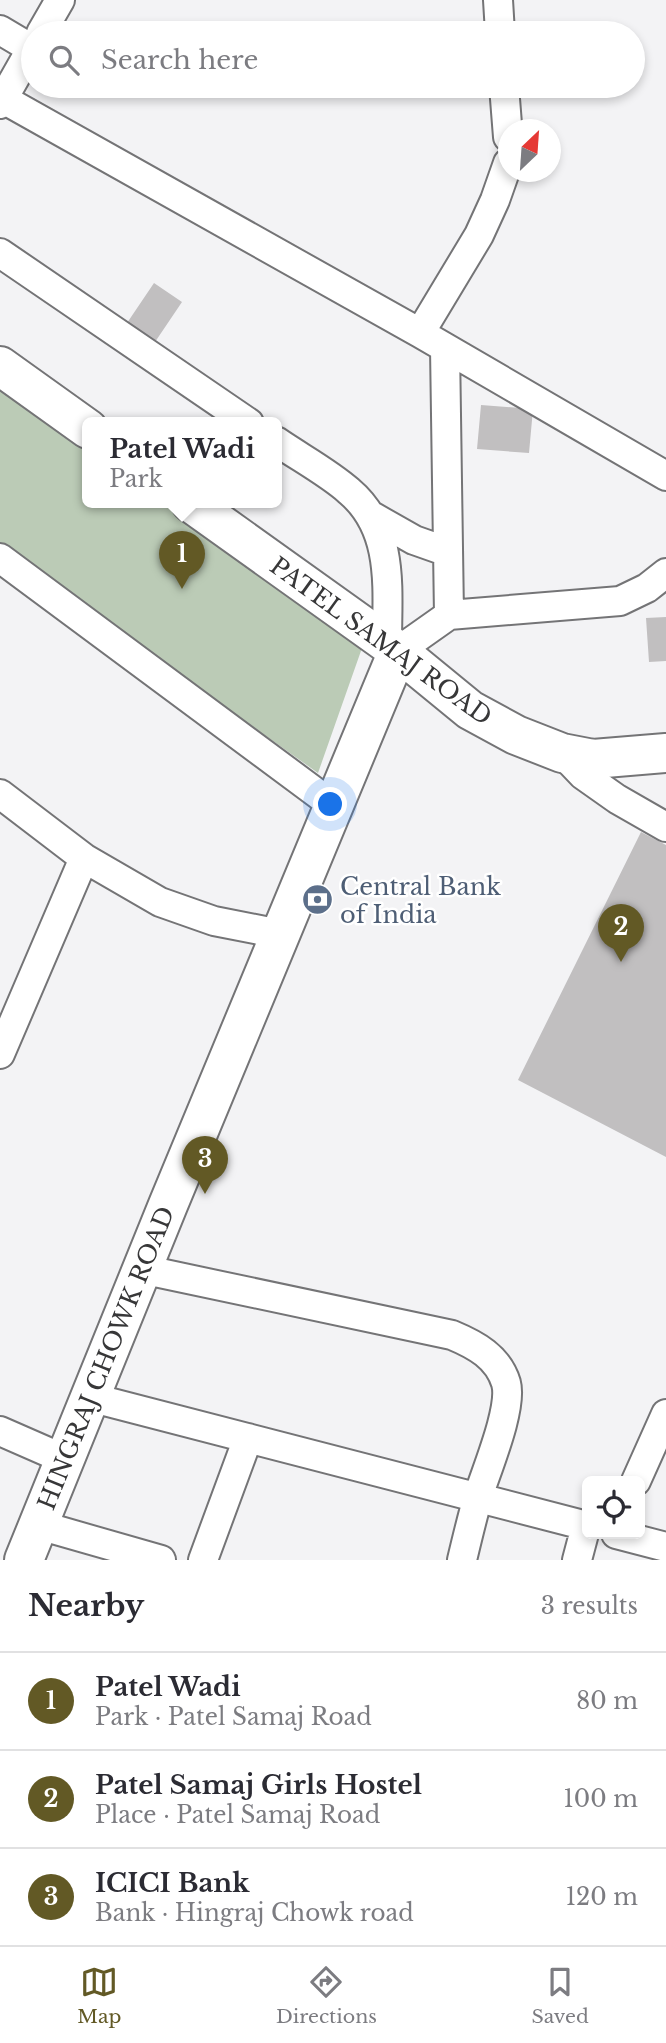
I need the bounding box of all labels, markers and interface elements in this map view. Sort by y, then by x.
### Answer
search box [21,21,645,98]
icon: search [45,41,83,79]
text: Search here [101,44,258,76]
north arrow [498,119,561,182]
popup [82,417,282,508]
text: Patel Wadi [109,433,255,465]
text: Park [109,465,163,493]
pin: 1 [159,531,205,589]
street label: PATEL SAMAJ ROAD [265,551,497,731]
your location [313,787,347,821]
place label: Central Bank of India [340,872,501,929]
bank icon: Central Bank of India [300,883,334,917]
pin: 2 [598,904,644,962]
pin: 3 [182,1136,228,1194]
street label: HINGRAJ CHOWK ROAD [32,1202,180,1514]
map controls [582,1476,645,1539]
button: locate [582,1476,645,1539]
text: Nearby [28,1587,144,1624]
text: 3 results [541,1592,638,1620]
text: Patel Wadi [95,1671,241,1703]
text: 1 [46,1687,56,1715]
text: 80 m [576,1687,638,1715]
text: Park · Patel Samaj Road [95,1703,372,1731]
text: Patel Samaj Girls Hostel [95,1769,422,1801]
text: 2 [44,1785,58,1813]
text: 100 m [564,1785,638,1813]
text: Place · Patel Samaj Road [95,1801,380,1829]
text: ICICI Bank [95,1867,249,1899]
text: 3 [44,1883,58,1911]
text: 120 m [566,1883,638,1911]
text: Bank · Hingraj Chowk road [95,1899,414,1927]
tab: Map [77,1963,121,2028]
tab: Directions [276,1963,377,2028]
tab: Saved [531,1963,589,2028]

